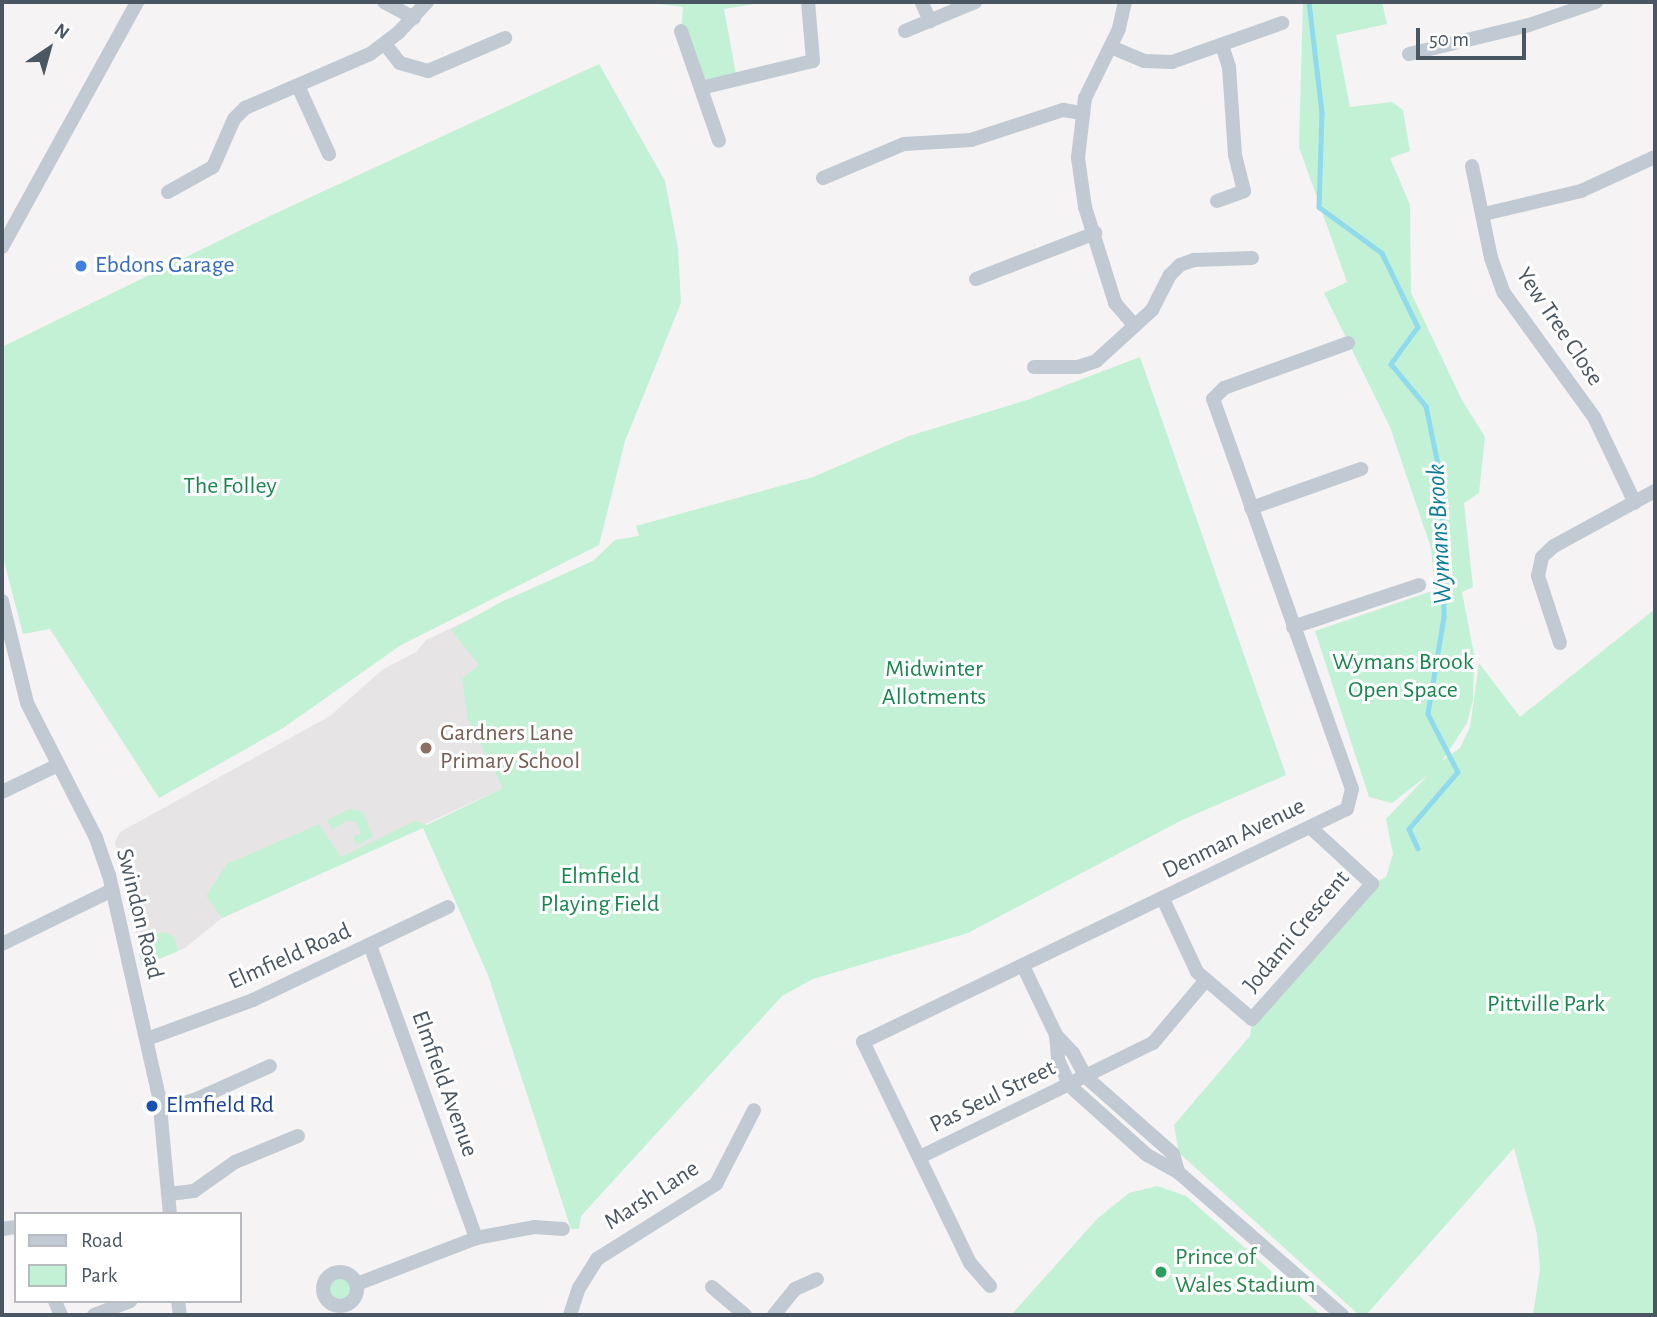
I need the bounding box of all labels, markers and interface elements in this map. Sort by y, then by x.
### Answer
north arrow [14,14,84,84]
scale bar [1419,14,1529,58]
text: N [51,20,73,43]
text: 50 m [1429,29,1469,50]
place label: Ebdons Garage [95,252,234,280]
marker: Ebdons Garage [73,258,89,274]
street label: Yew Tree Close [1509,262,1609,392]
water label: Wymans Brook [1421,463,1459,605]
park label: The Folley [183,473,277,501]
park label: Wymans Brook Open Space [1332,649,1474,705]
park label: Midwinter Allotments [882,656,986,712]
place label: Gardners Lane Primary School [440,720,580,776]
marker: Gardners Lane Primary School [418,740,434,756]
street label: Denman Avenue [1158,792,1310,886]
street label: Swindon Road [109,846,169,982]
park label: Elmfield Playing Field [541,863,659,919]
street label: Jodami Crescent [1237,865,1357,999]
street label: Elmfield Road [224,917,356,997]
park label: Pittville Park [1487,991,1605,1019]
street label: Elmfield Avenue [404,1007,484,1161]
street label: Pas Seul Street [925,1054,1061,1140]
place label: Elmfield Rd [166,1092,274,1120]
marker: Elmfield Rd [144,1098,160,1114]
street label: Marsh Lane [599,1155,705,1237]
legend [14,1212,242,1303]
text: Road [81,1230,123,1251]
place label: Prince of Wales Stadium [1175,1244,1316,1300]
marker: Prince of Wales Stadium [1153,1264,1169,1280]
text: Park [81,1265,117,1286]

